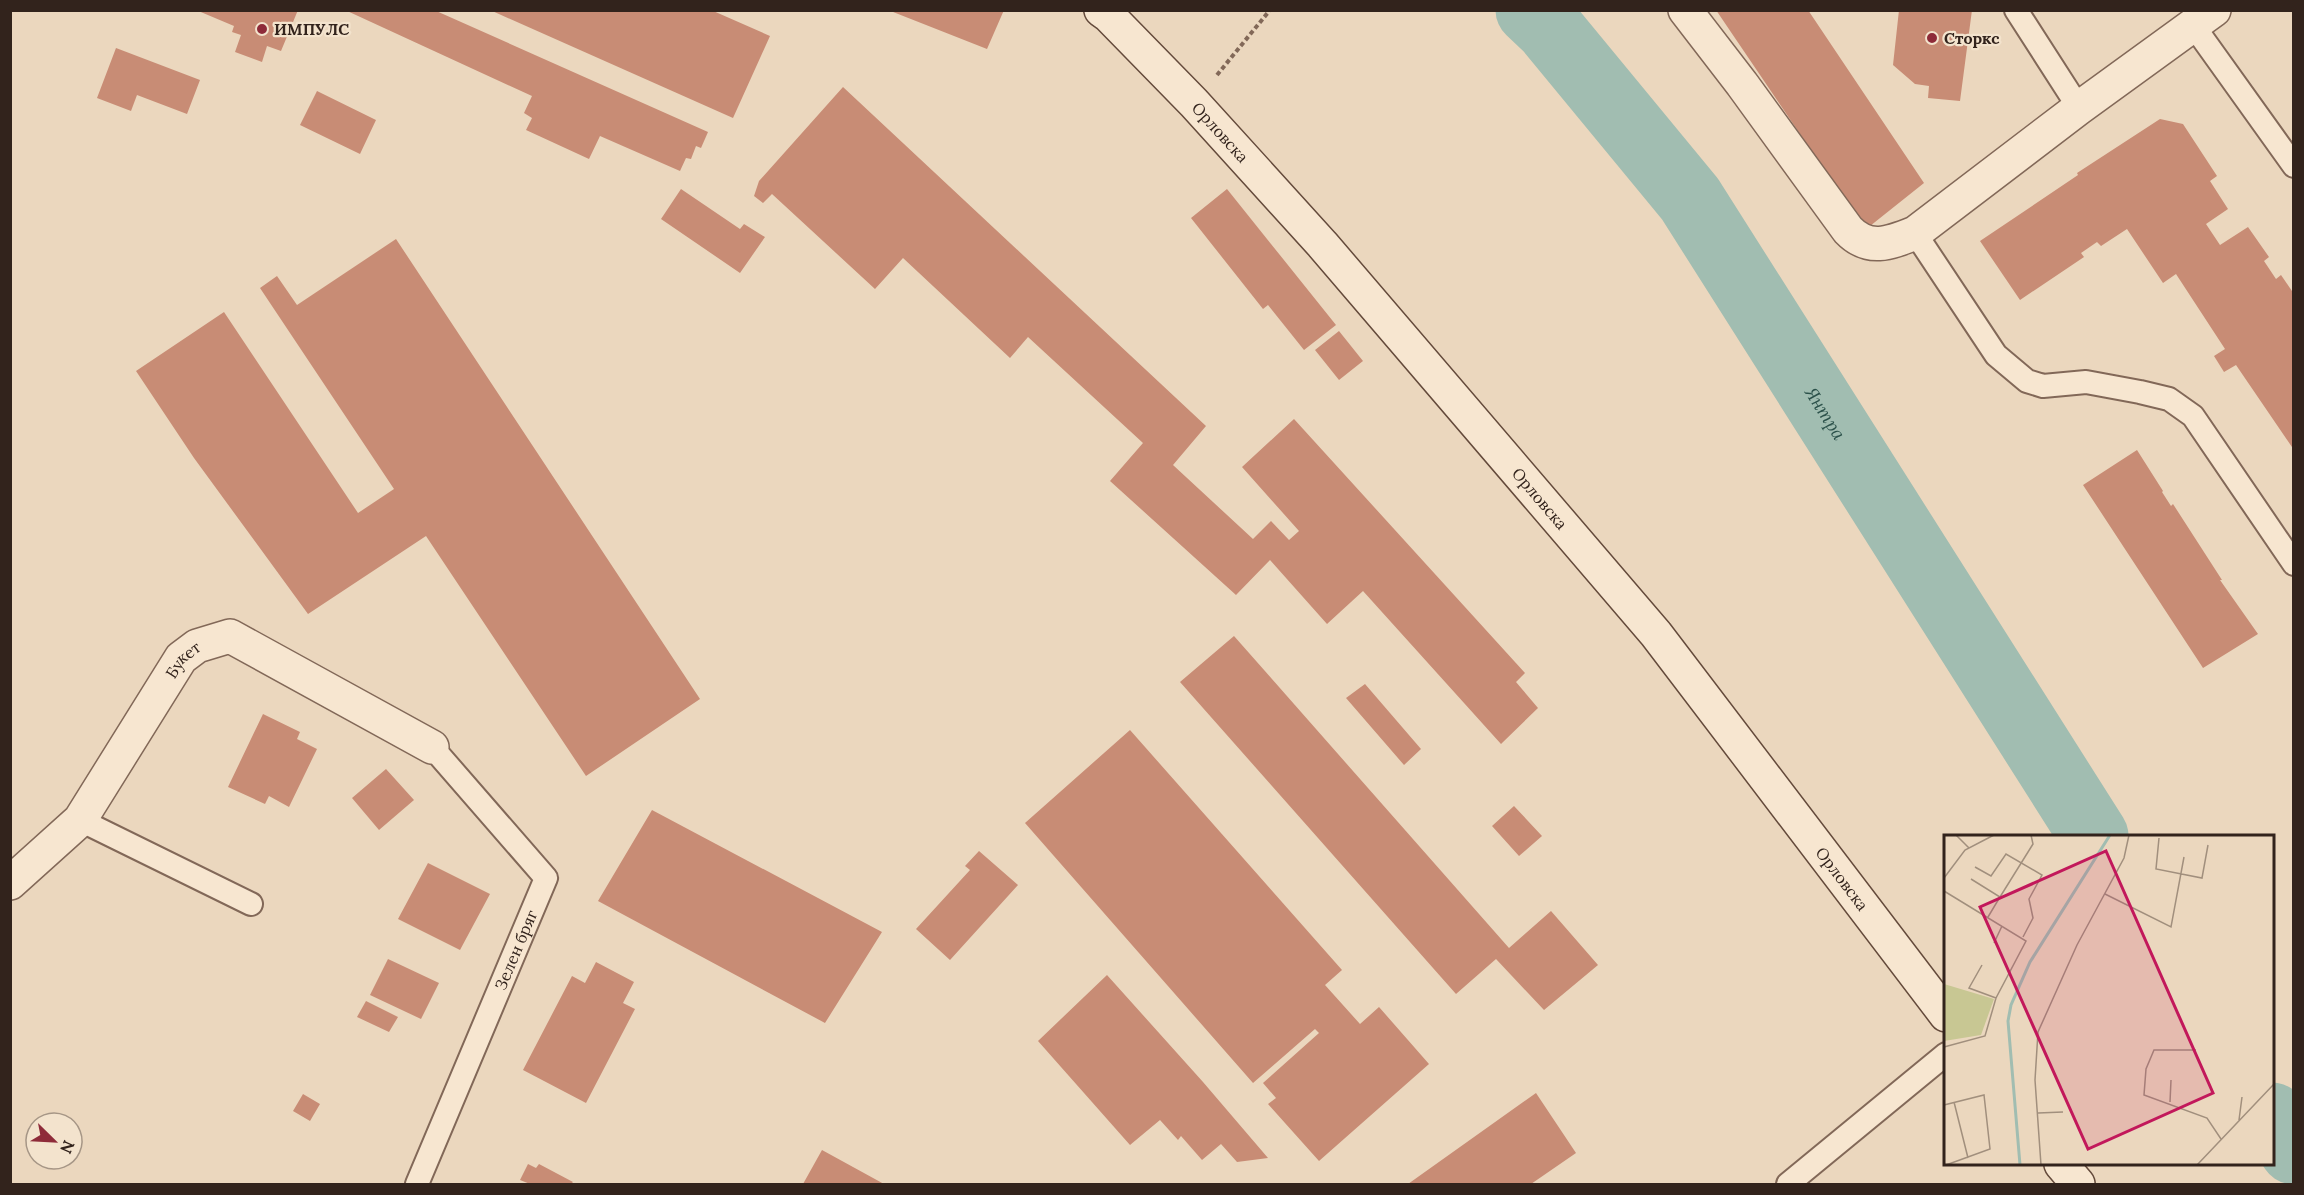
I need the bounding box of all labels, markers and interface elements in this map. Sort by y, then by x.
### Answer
place label: ИМПУЛС [274,19,349,39]
marker: ИМПУЛС [255,22,269,36]
place label: Сторкс [1944,28,2000,48]
marker: Сторкс [1925,31,1939,45]
street label: Орловска [1188,98,1253,167]
water label: Янтра [1800,382,1851,444]
street label: Орловска [1508,463,1572,533]
street label: Букет [161,637,204,682]
inset map [1944,835,2274,1165]
street label: Орловска [1812,843,1873,914]
street label: Зелен бряг [490,907,541,993]
north arrow [24,1111,84,1171]
text: N [56,1137,79,1157]

